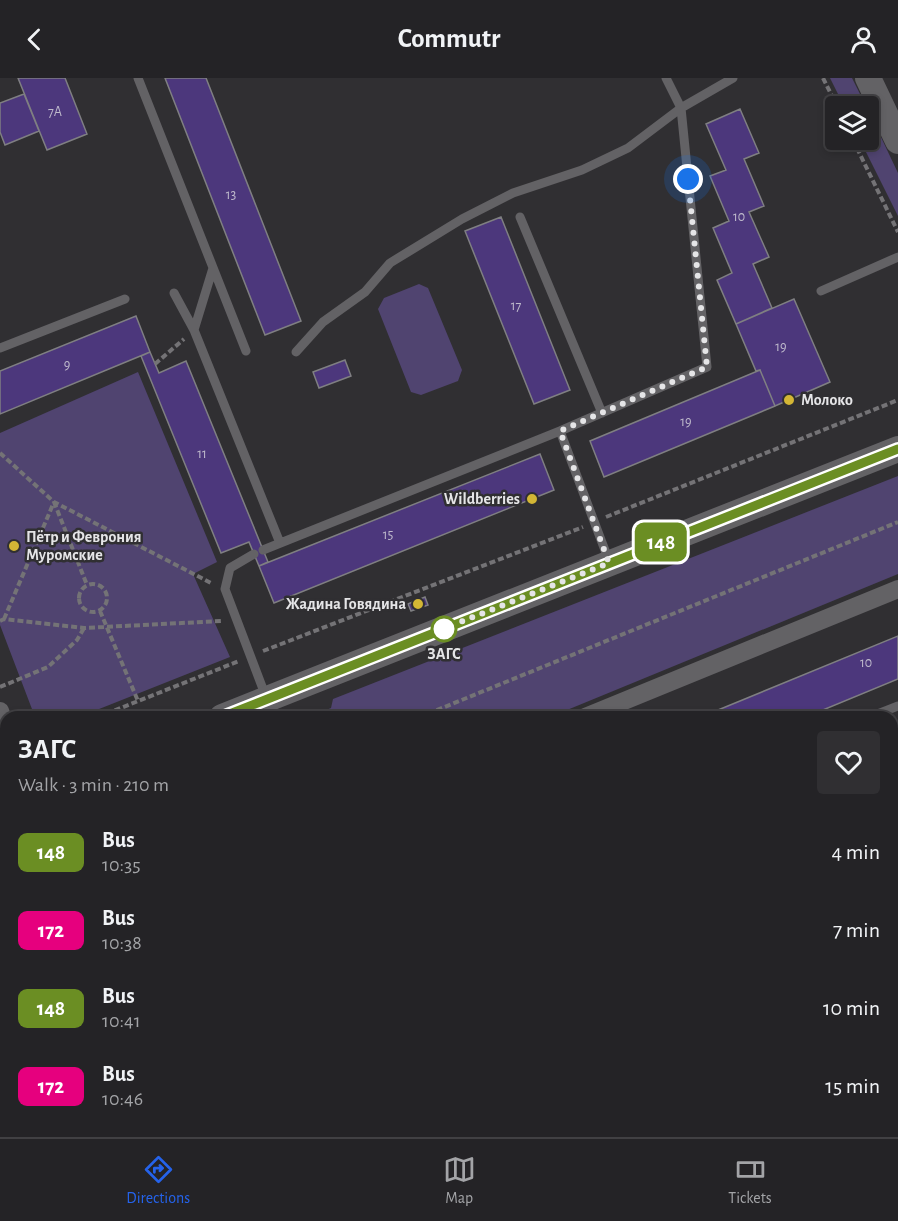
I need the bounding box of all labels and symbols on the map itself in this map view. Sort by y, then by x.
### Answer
house number: 7А [48,105,62,119]
your location [673,164,703,194]
house number: 13 [226,188,237,202]
house number: 10 [733,210,745,224]
house number: 17 [511,299,521,313]
house number: 19 [775,340,787,354]
house number: 9 [64,358,70,372]
place label: Молоко [801,392,853,408]
marker: Молоко [782,393,796,407]
house number: 19 [680,415,692,429]
house number: 11 [197,447,207,461]
place label: Wildberries [444,491,520,507]
marker: Wildberries [525,492,539,506]
line badge: 148 [626,522,696,562]
house number: 15 [383,528,393,542]
place label: Пётр и Феврония Муромские [26,529,141,564]
marker: Пётр и Феврония Муромские [7,539,21,553]
place label: Жадина Говядина [286,596,406,612]
marker: Жадина Говядина [411,597,425,611]
marker: ЗАГС [431,616,457,642]
place label: ЗАГС [427,646,461,662]
house number: 10 [860,656,872,670]

